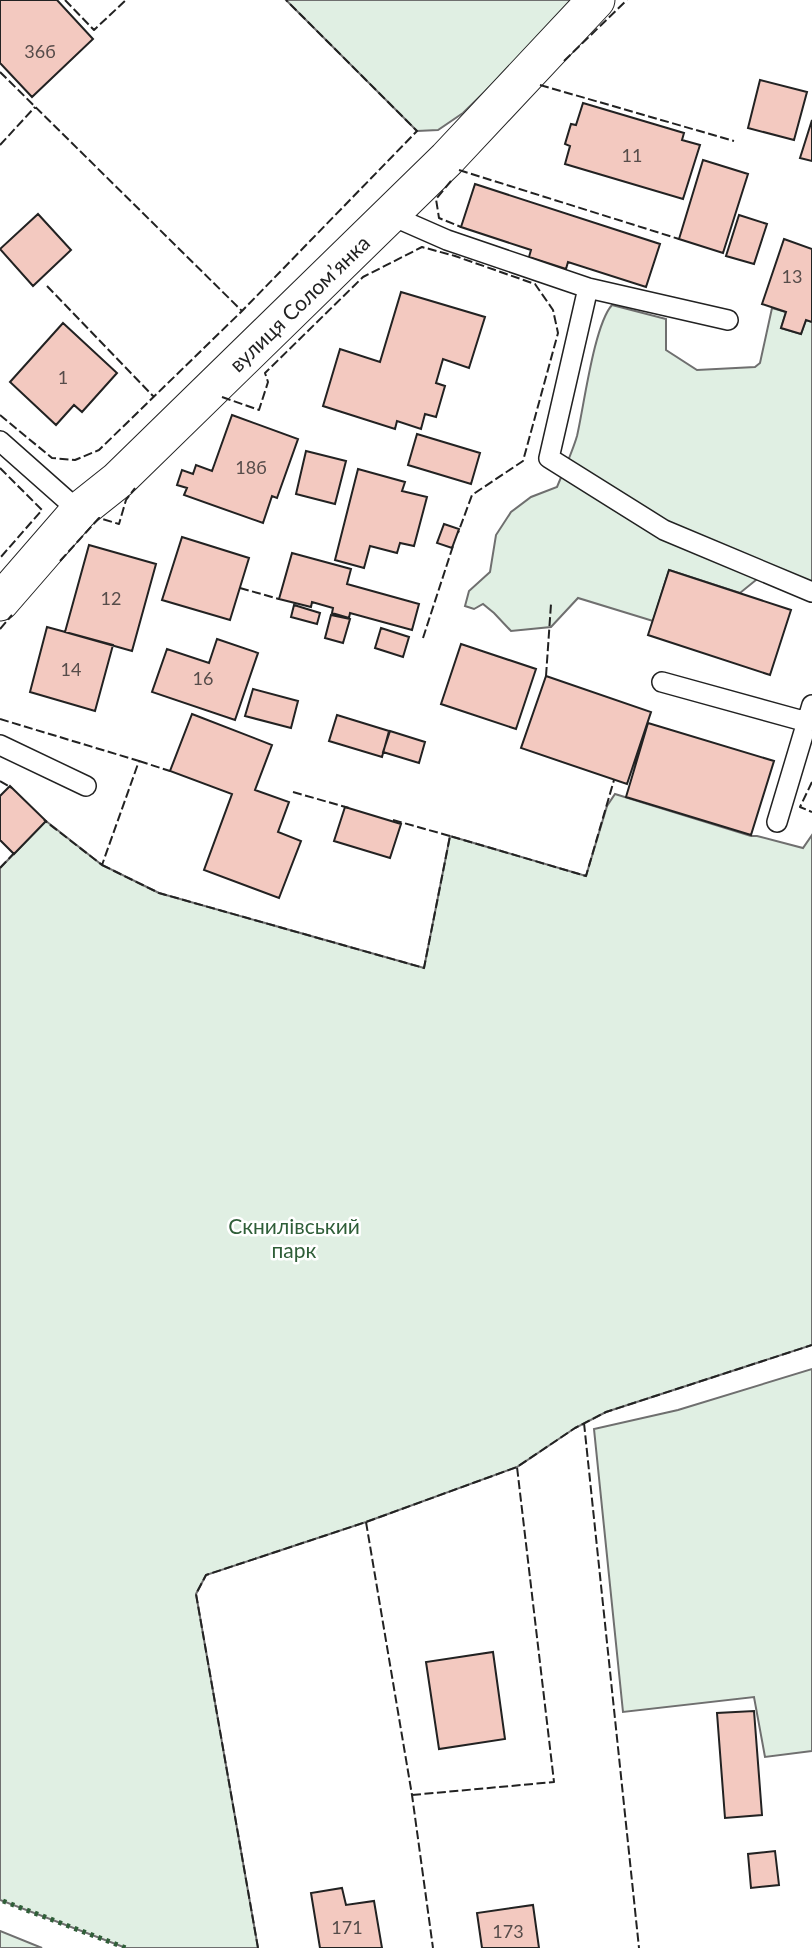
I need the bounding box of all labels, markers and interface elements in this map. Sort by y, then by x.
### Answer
house number: 36б [24,40,56,62]
house number: 11 [622,144,642,166]
street label: вулиця Соломʼянка [224,230,374,376]
house number: 13 [782,265,802,287]
house number: 1 [58,366,68,388]
house number: 18б [235,456,267,478]
house number: 12 [101,587,121,609]
house number: 14 [61,658,81,680]
house number: 16 [193,667,213,689]
park label: Скнилівський парк [228,1213,360,1262]
house number: 171 [331,1916,363,1938]
house number: 173 [492,1920,524,1942]

